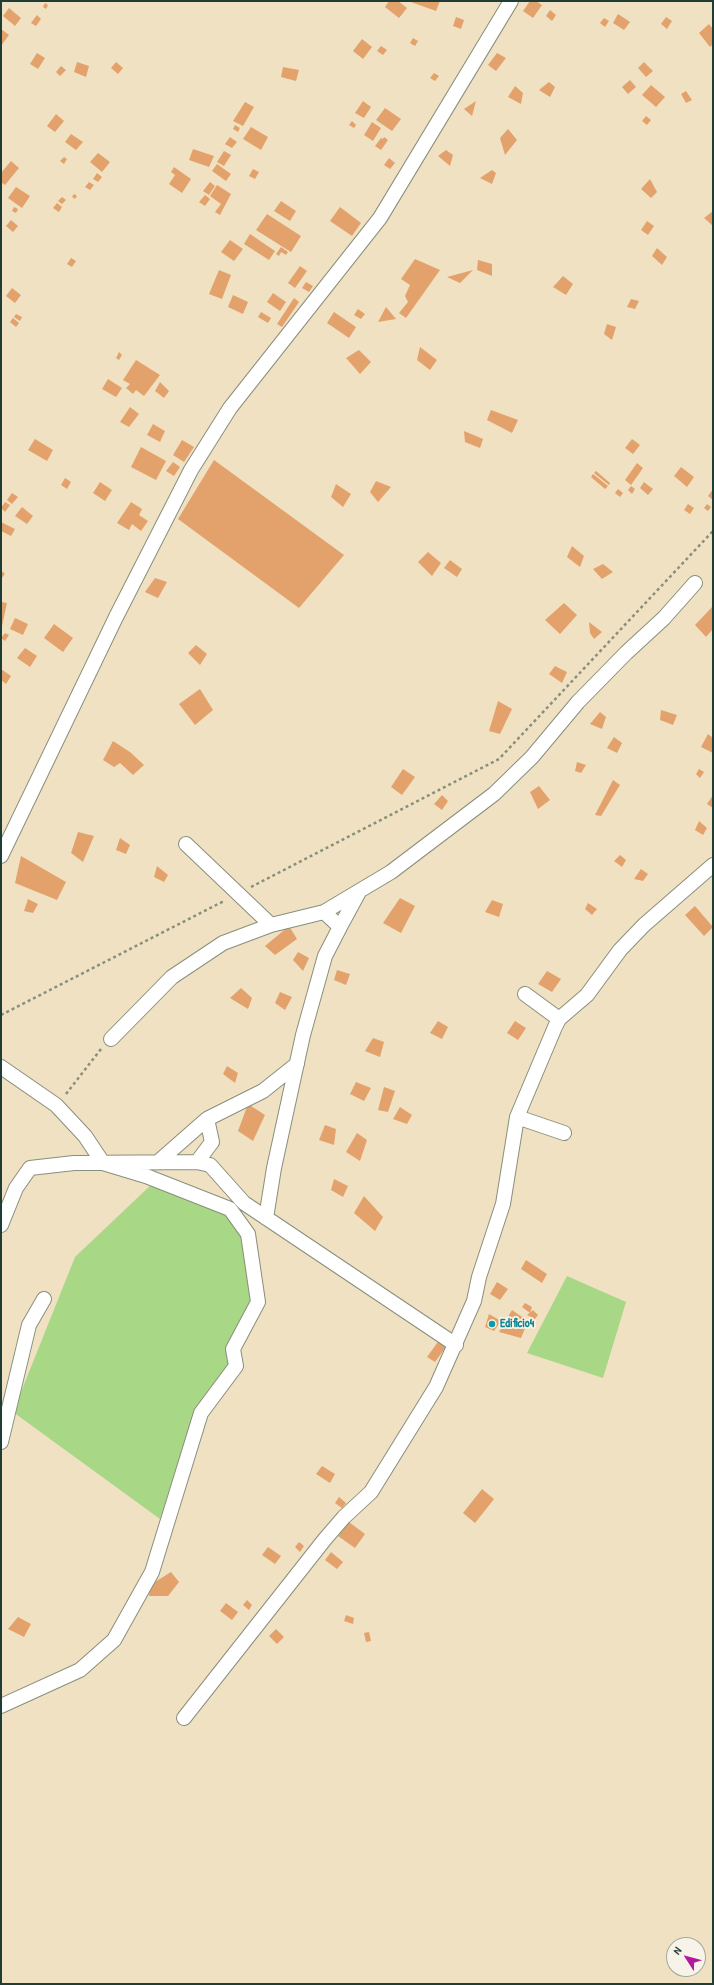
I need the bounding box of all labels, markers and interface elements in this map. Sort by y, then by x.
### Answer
place label: Edificio4 [500,1317,534,1331]
marker: Edificio4 [487,1319,497,1329]
north arrow [666,1937,706,1977]
text: N [670,1944,684,1957]

